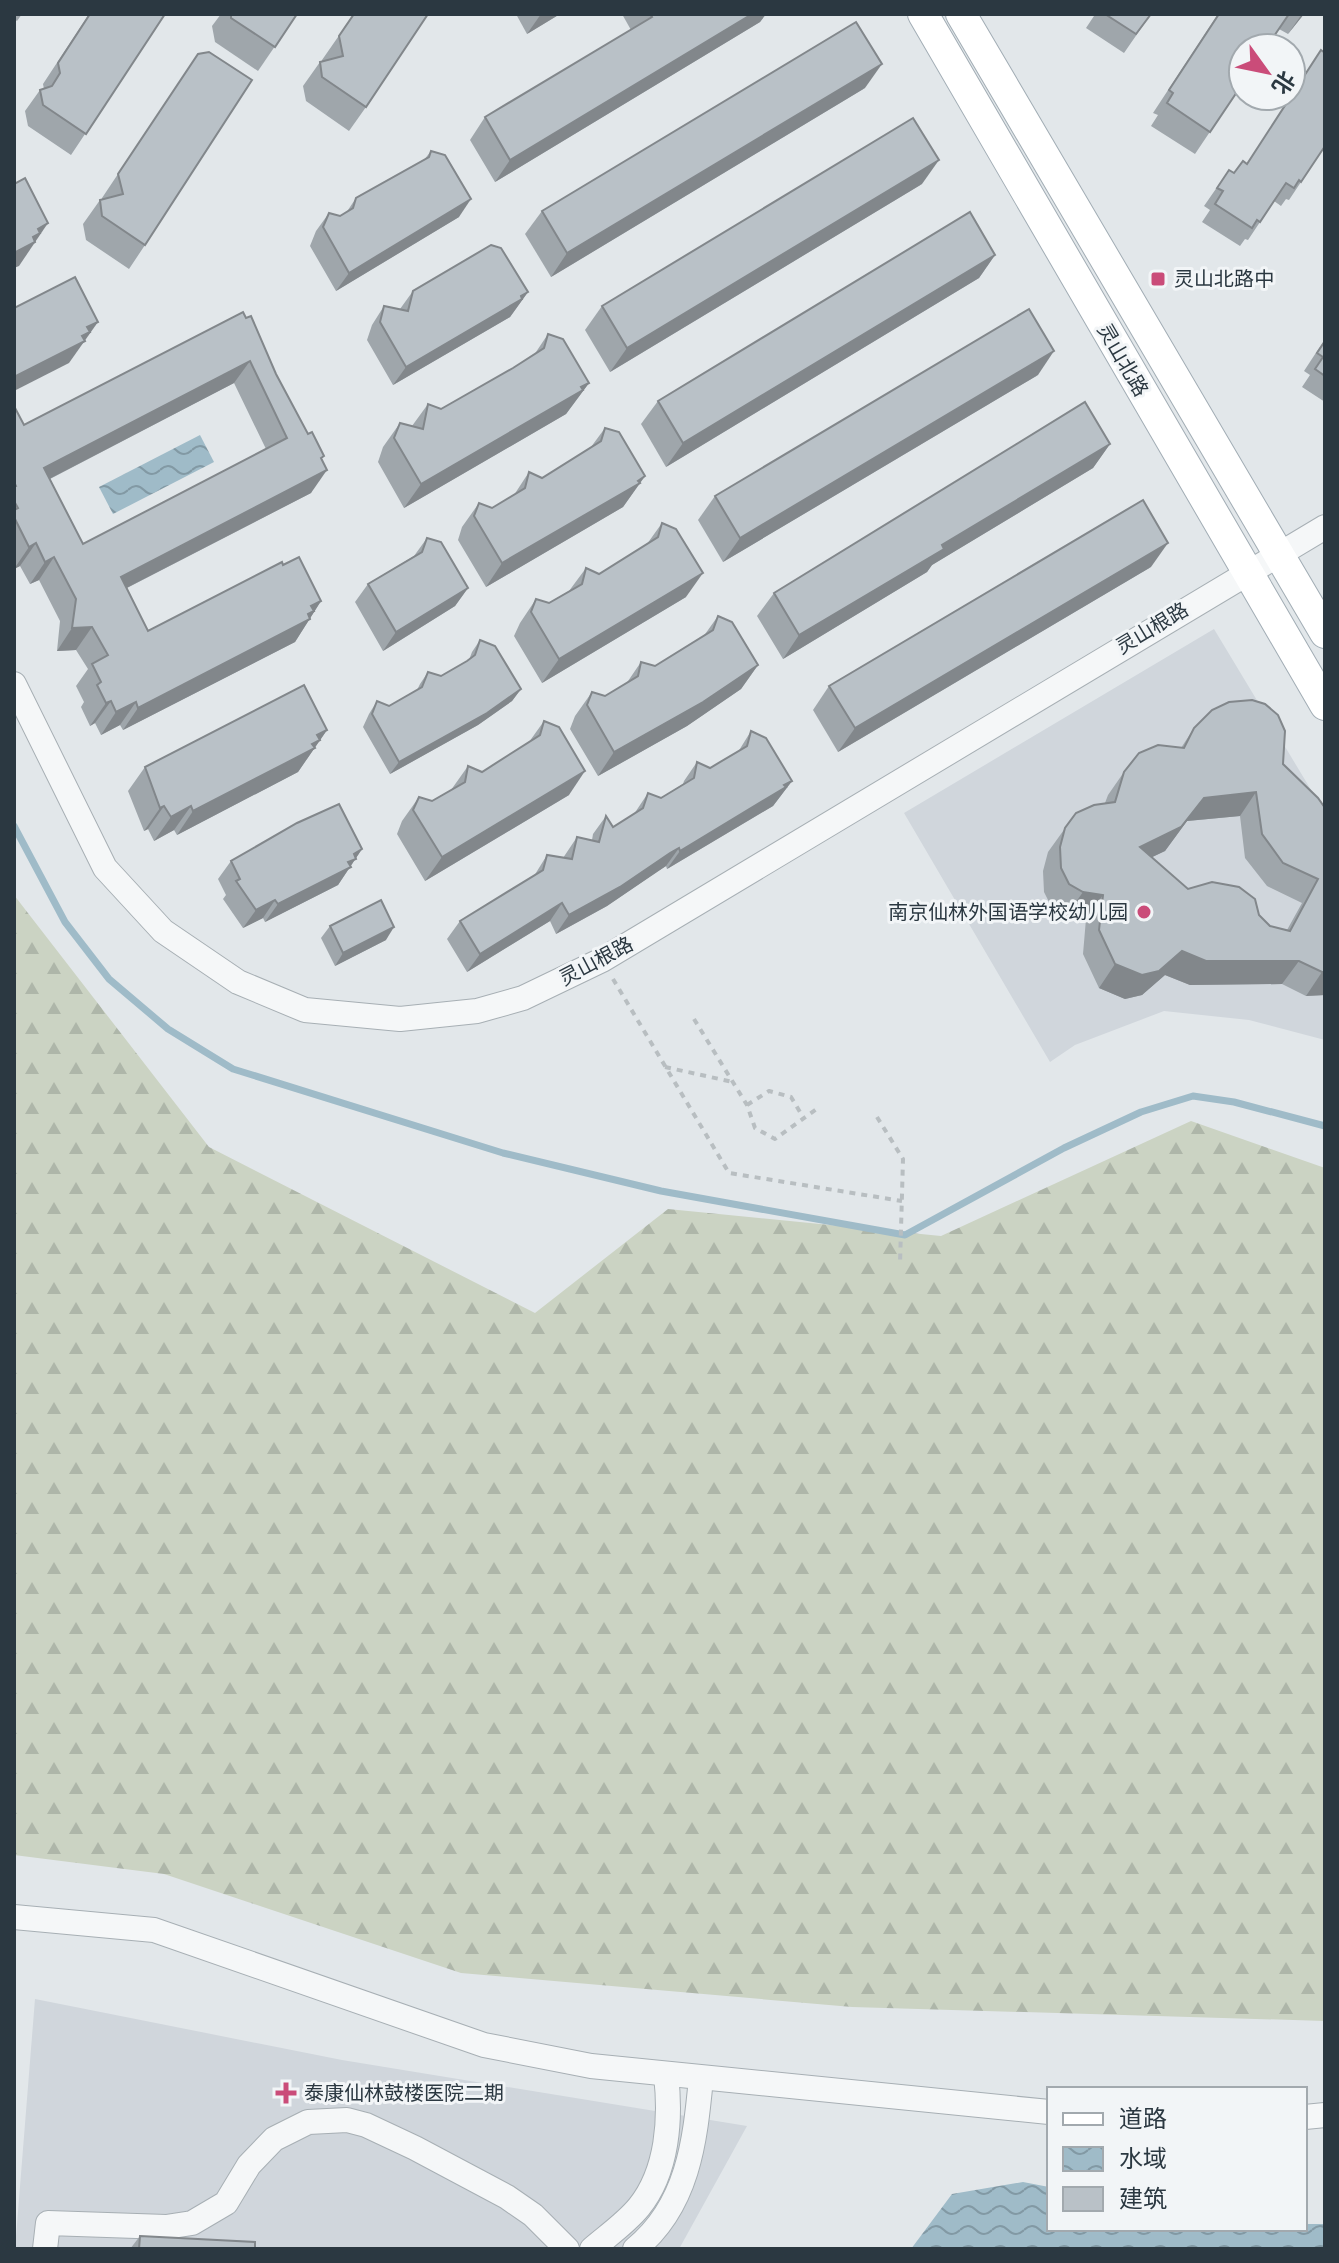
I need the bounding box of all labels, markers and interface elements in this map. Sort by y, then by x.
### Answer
north arrow [1227,32,1307,112]
text: 北 [1266,66,1302,100]
place label: 灵山北路中 [1174,266,1274,292]
marker: 灵山北路中 [1149,270,1167,288]
street label: 灵山北路 [1092,319,1154,401]
street label: 灵山根路 [1111,596,1193,660]
place label: 南京仙林外国语学校幼儿园 [888,899,1128,925]
marker: 南京仙林外国语学校幼儿园 [1135,903,1153,921]
street label: 灵山根路 [555,931,637,991]
place label: 泰康仙林鼓楼医院二期 [304,2080,504,2106]
marker: 泰康仙林鼓楼医院二期 [275,2082,297,2104]
legend [1047,2087,1307,2231]
text: 道路 [1119,2103,1167,2134]
text: 水域 [1119,2143,1167,2174]
text: 建筑 [1119,2183,1167,2214]

